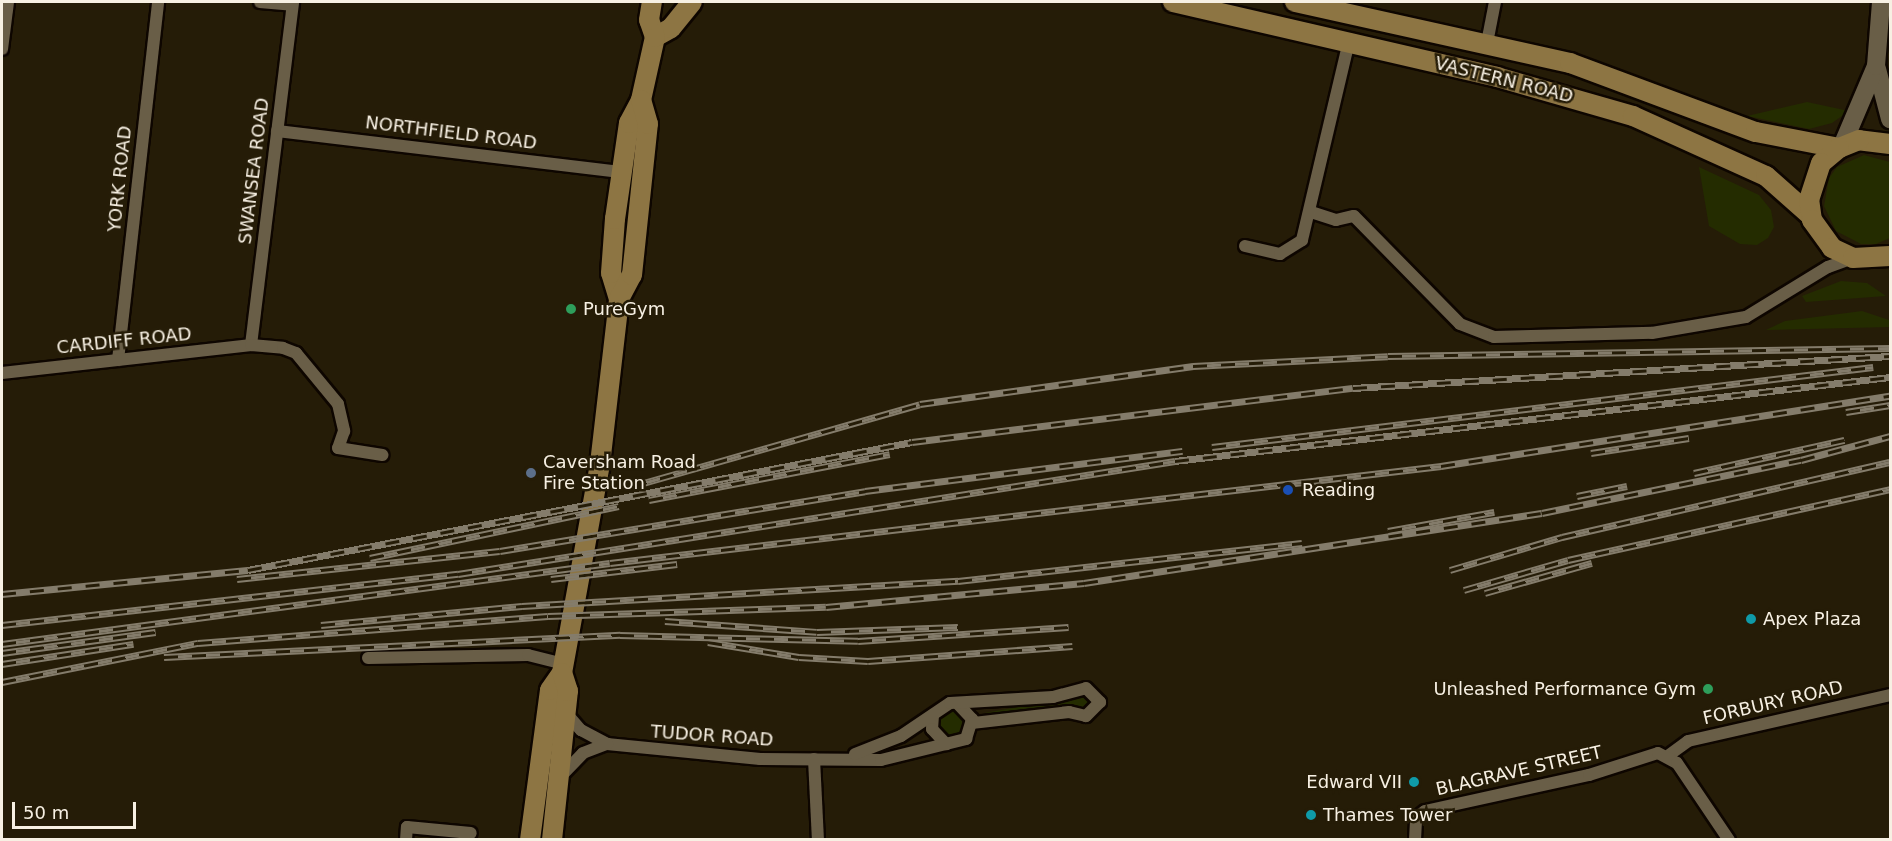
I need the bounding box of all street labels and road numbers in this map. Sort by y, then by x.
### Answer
street label: VASTERN ROAD [1433,52,1575,108]
street label: SWANSEA ROAD [234,97,274,245]
street label: NORTHFIELD ROAD [364,112,538,154]
street label: YORK ROAD [104,125,136,233]
street label: CARDIFF ROAD [55,323,193,359]
street label: FORBURY ROAD [1701,676,1845,730]
street label: TUDOR ROAD [650,721,774,751]
street label: BLAGRAVE STREET [1434,741,1604,801]

